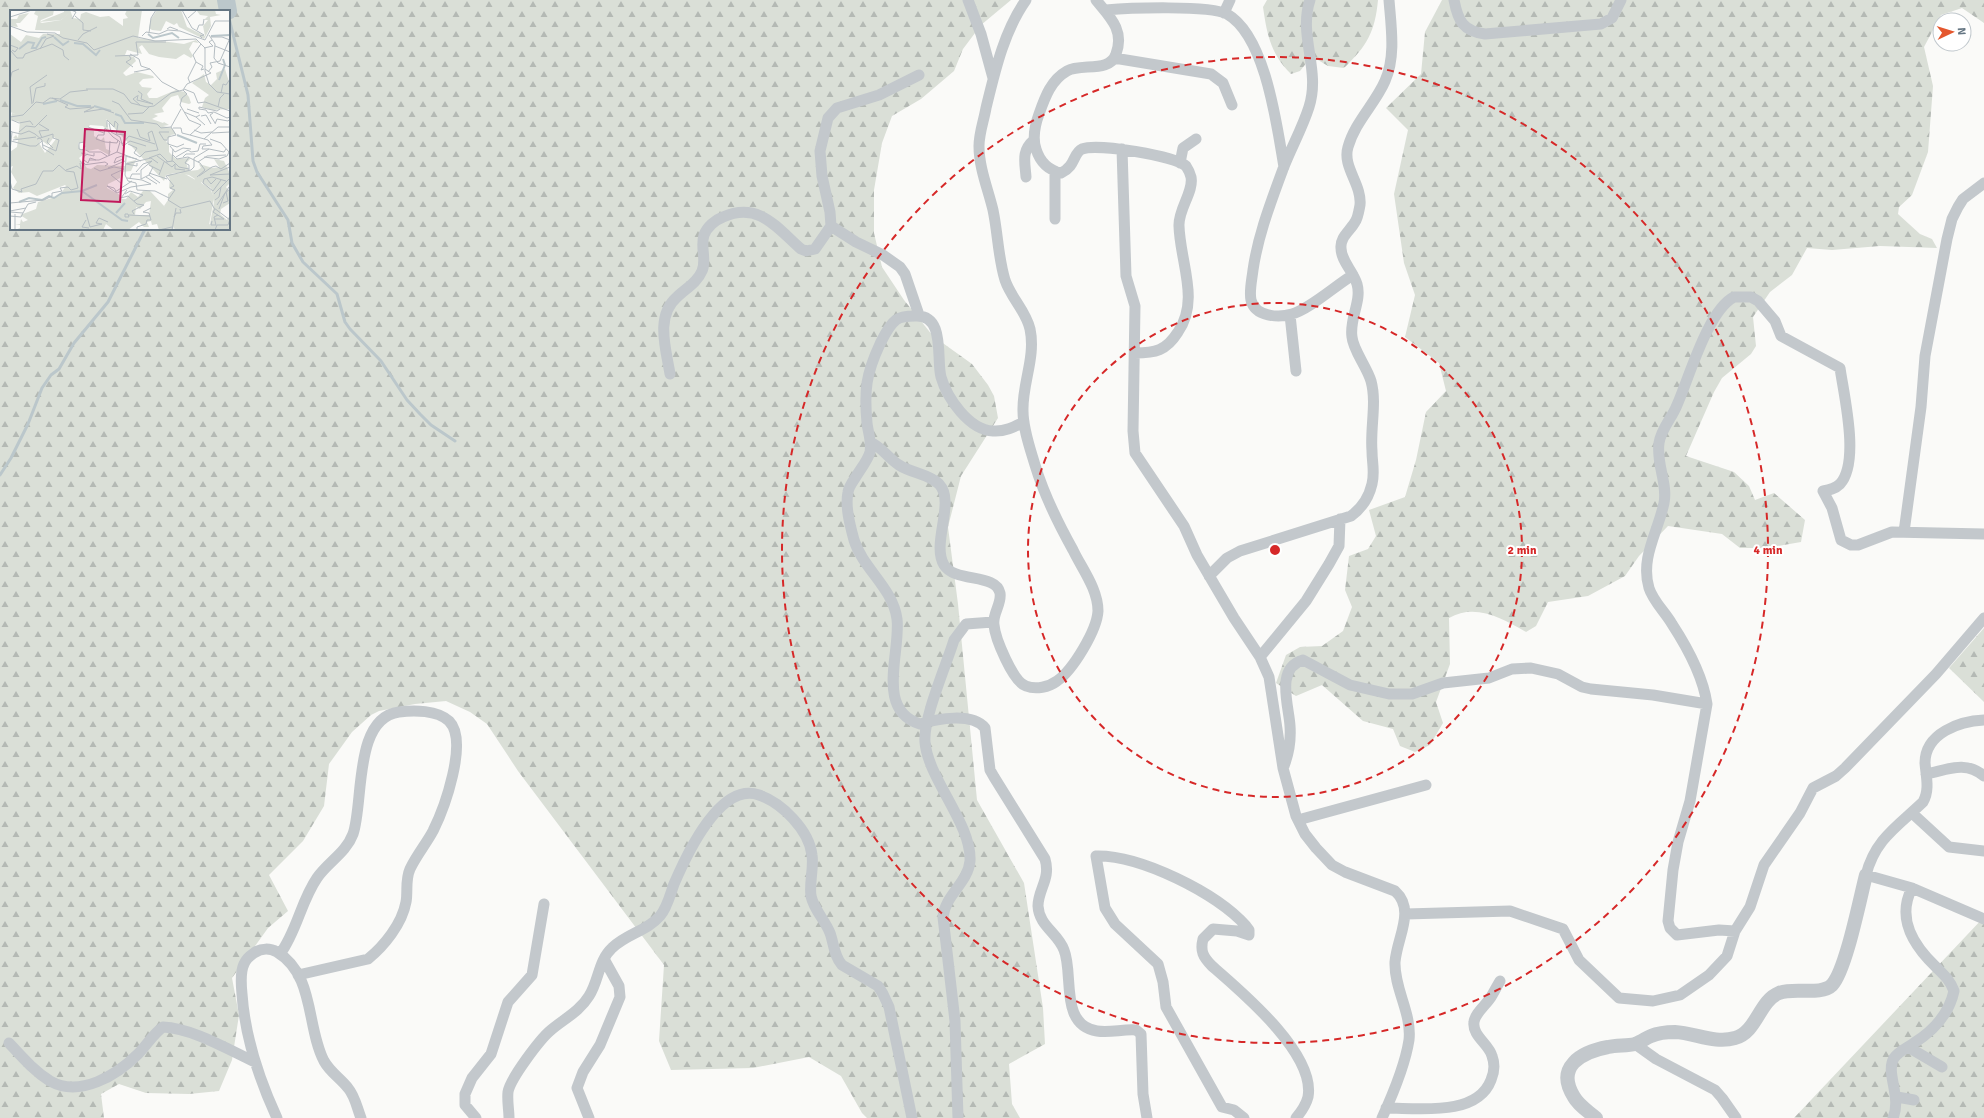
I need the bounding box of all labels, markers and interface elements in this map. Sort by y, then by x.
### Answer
inset map [10,10,230,230]
north arrow [1932,12,1972,52]
text: N [1955,27,1968,36]
centre of rings [1268,543,1282,557]
text: 2 min [1508,543,1537,558]
text: 4 min [1754,543,1783,558]

